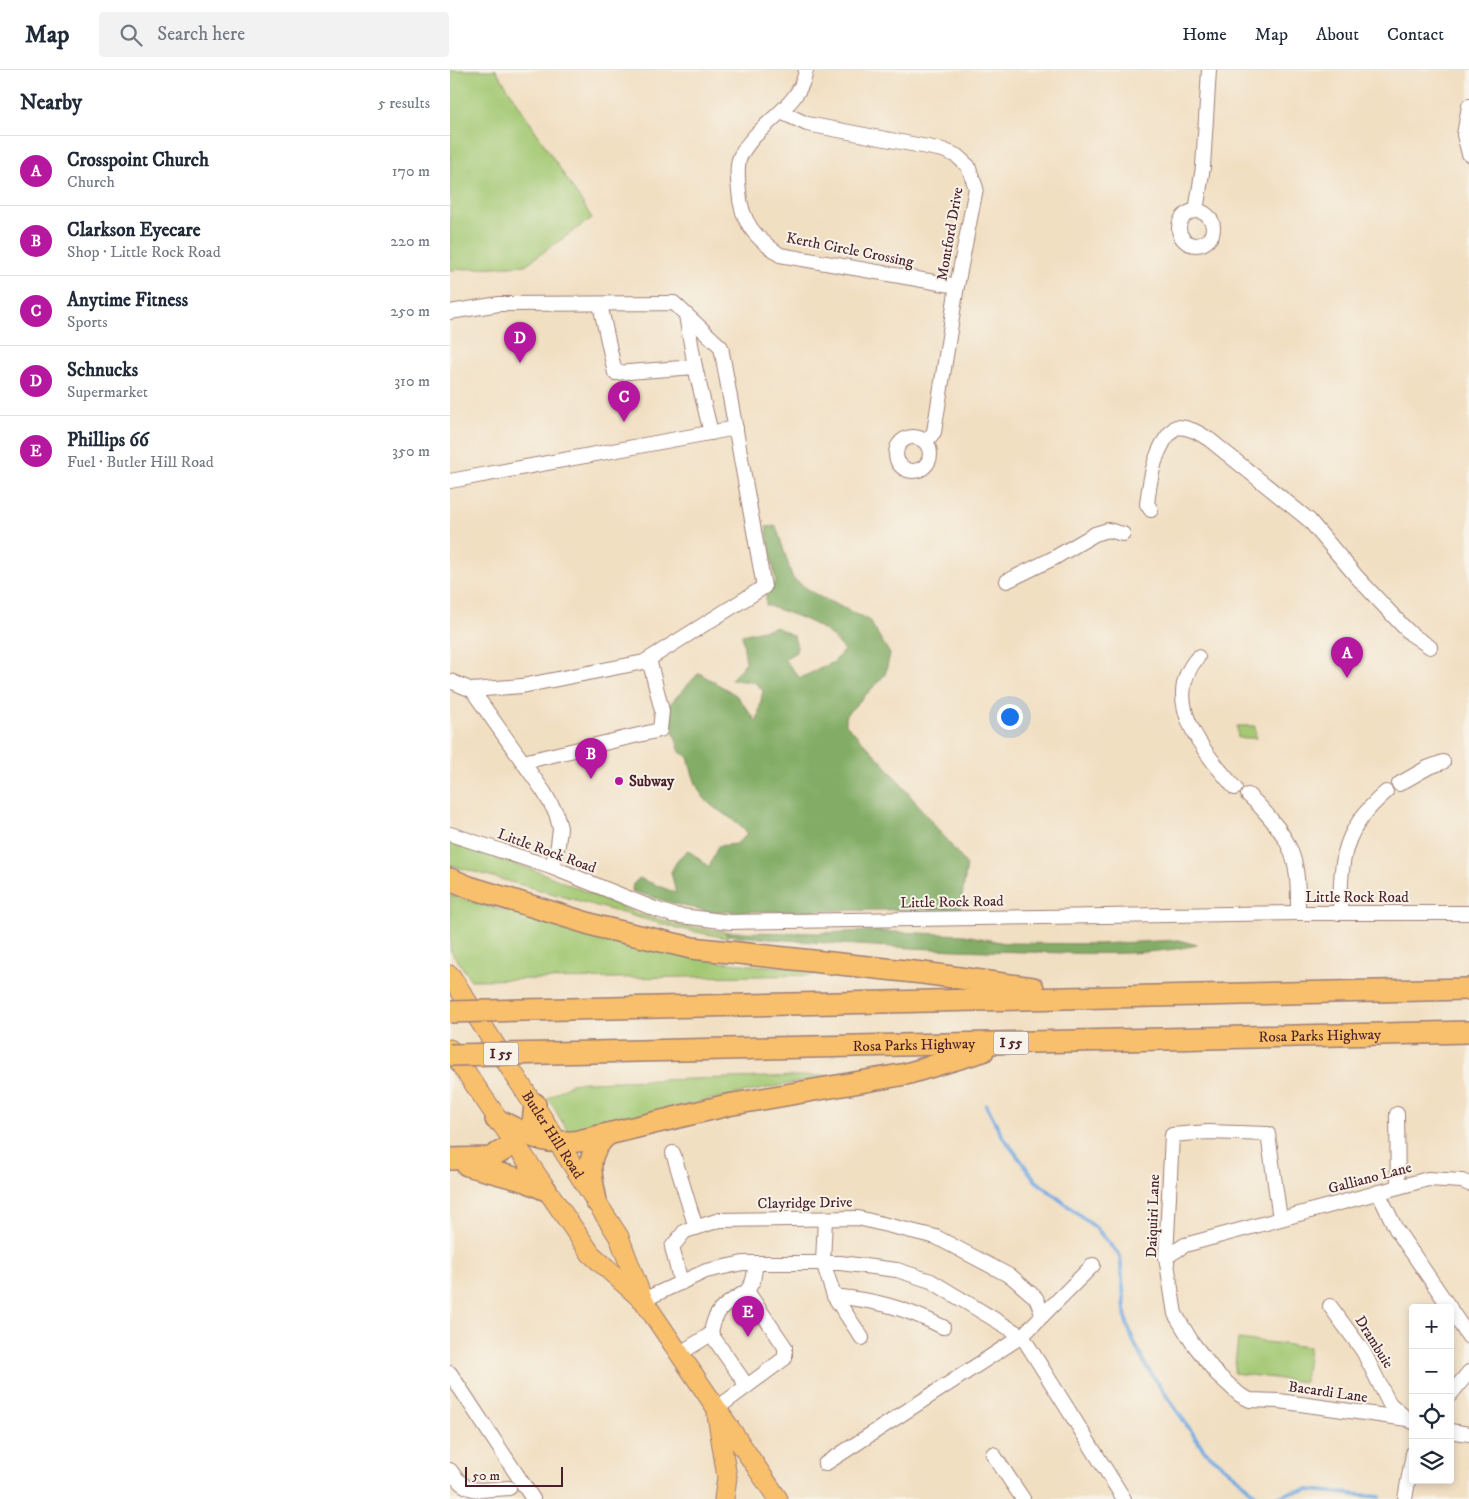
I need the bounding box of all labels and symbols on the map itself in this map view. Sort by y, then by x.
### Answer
street label: Montford Drive [932,186,968,282]
street label: Kerth Circle Crossing [785,228,916,272]
pin: D [504,322,536,363]
pin: C [608,381,640,422]
pin: A [1331,637,1363,678]
your location [997,704,1023,730]
pin: B [575,738,607,779]
place label: Subway [629,772,675,791]
marker: Subway [613,775,625,787]
street label: Little Rock Road [495,824,599,878]
street label: Little Rock Road [1305,888,1409,907]
street label: Little Rock Road [900,892,1004,912]
street label: Rosa Parks Highway [1258,1024,1382,1046]
road number: I 55 [994,1031,1028,1054]
street label: Rosa Parks Highway [852,1034,976,1056]
road number: I 55 [484,1042,518,1066]
street label: Butler Hill Road [518,1087,589,1183]
street label: Galliano Lane [1326,1158,1414,1198]
street label: Daiquiri Lane [1142,1174,1164,1258]
street label: Clayridge Drive [757,1193,853,1213]
pin: E [732,1296,764,1337]
street label: Drambuie [1350,1312,1398,1372]
street label: Bacardi Lane [1287,1377,1369,1407]
scale bar [465,1464,562,1487]

